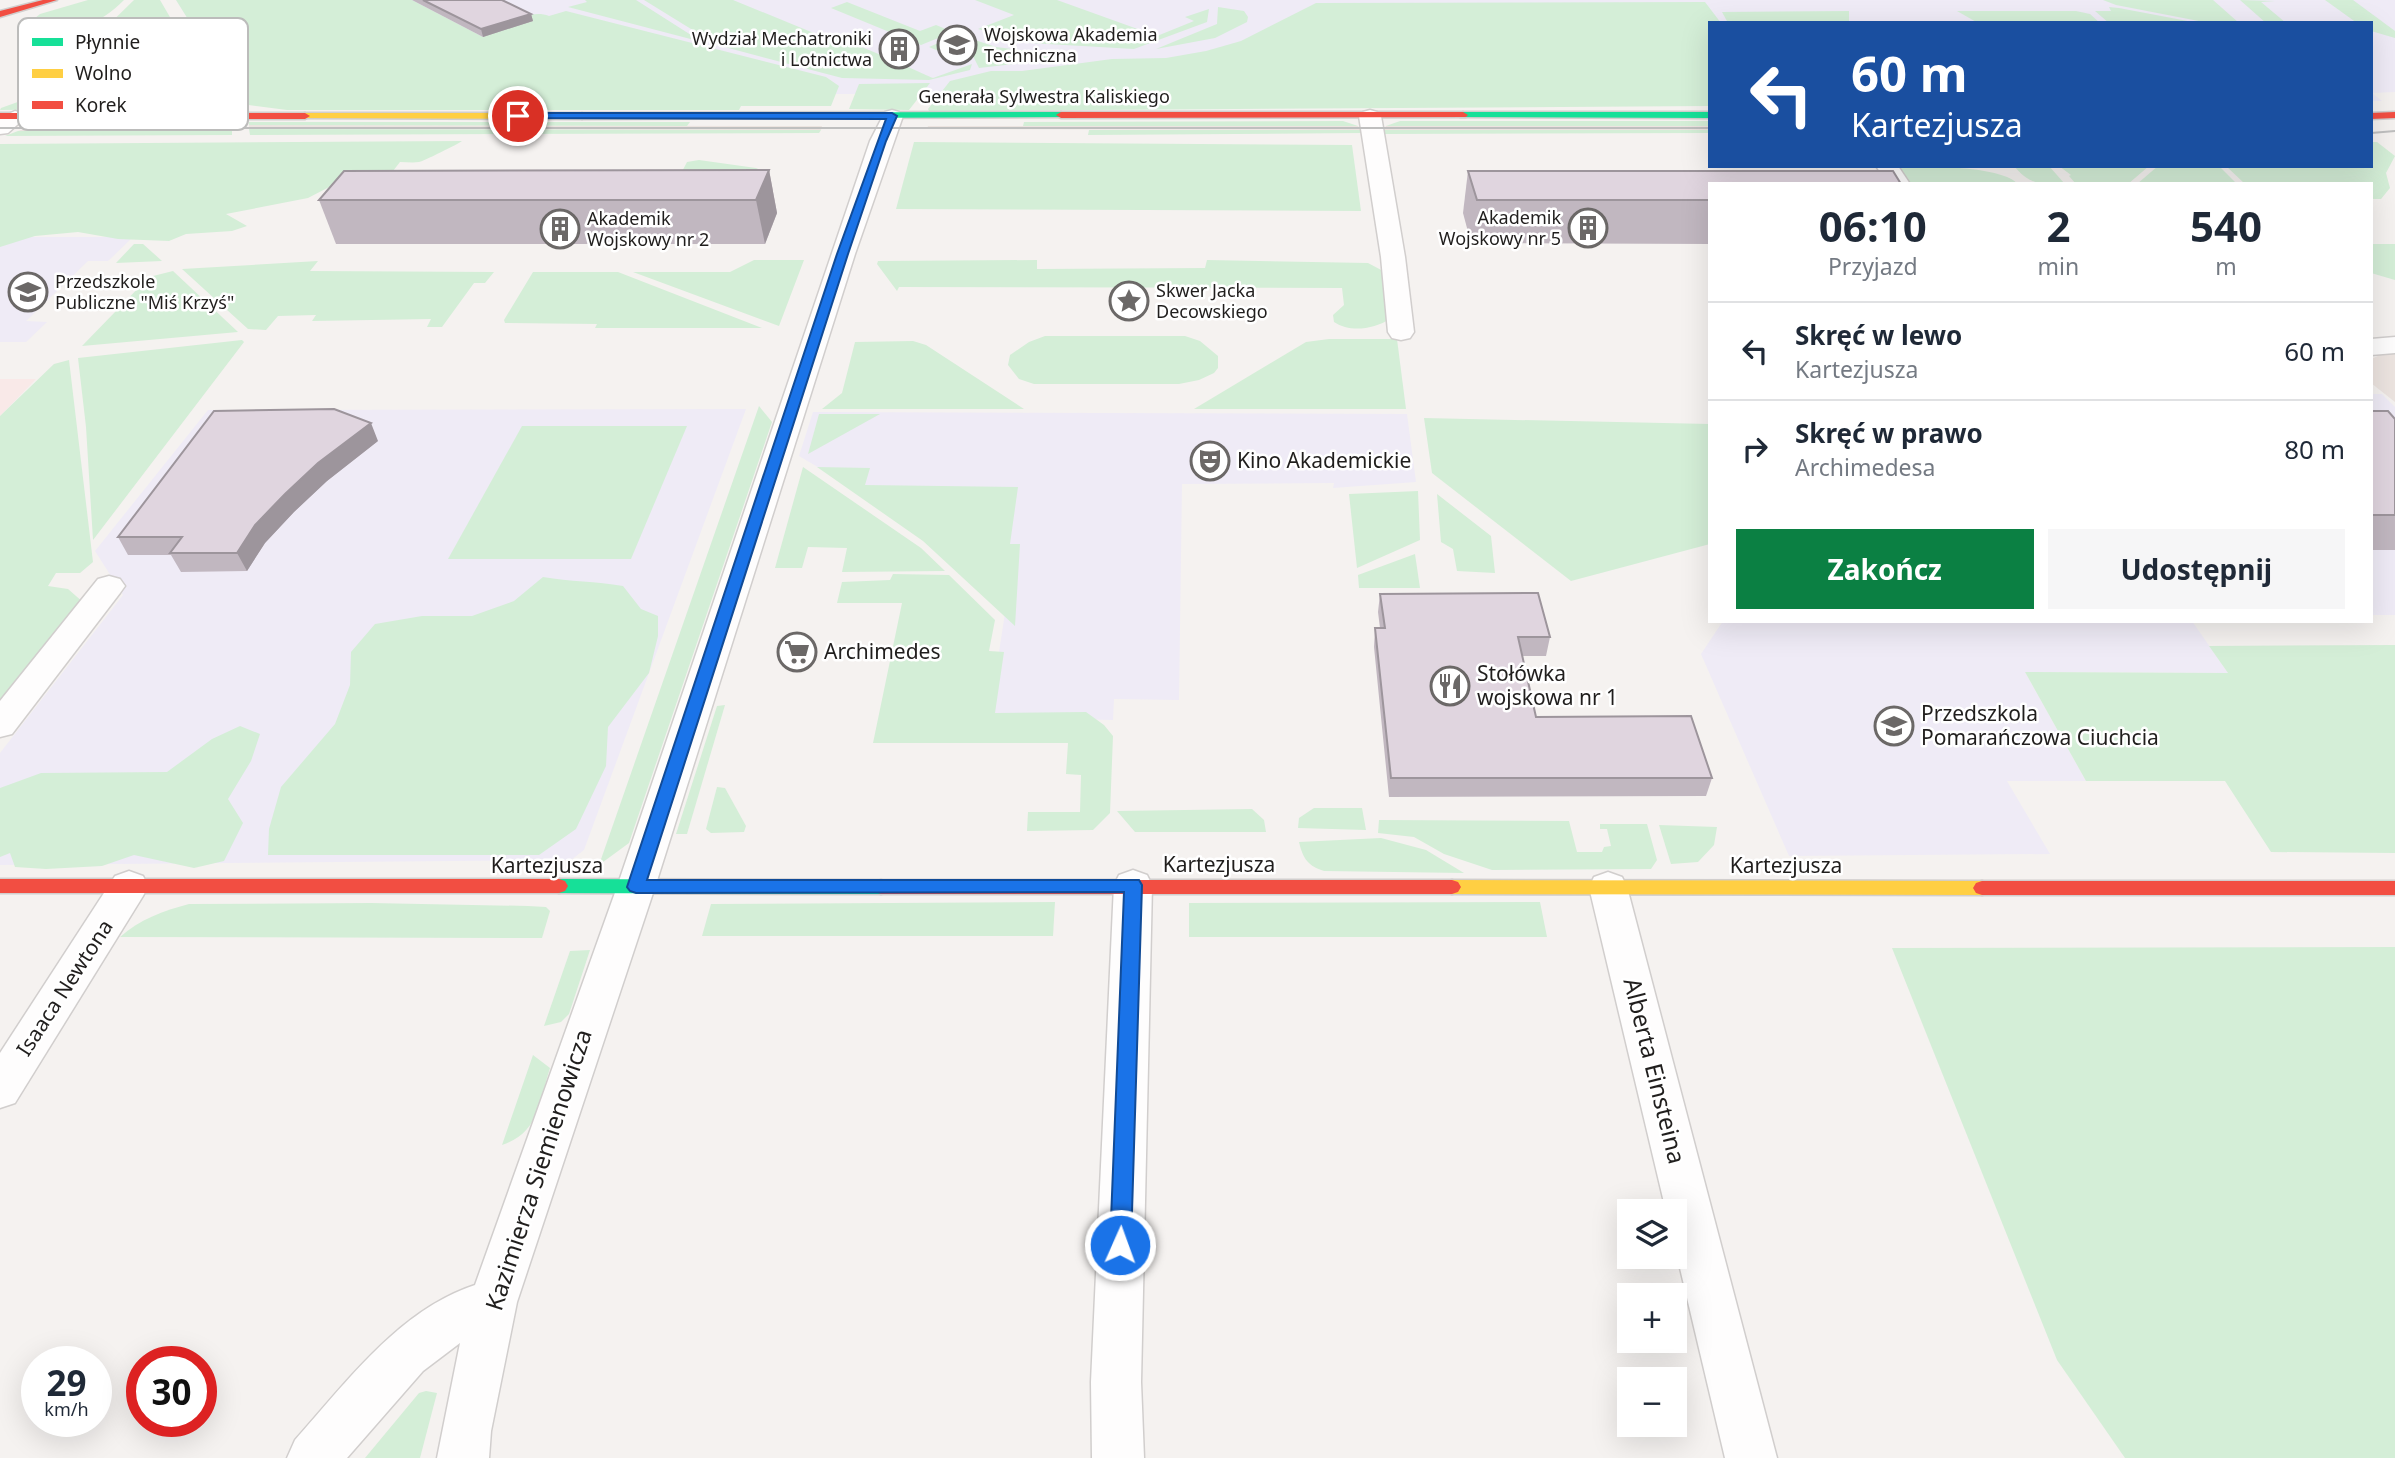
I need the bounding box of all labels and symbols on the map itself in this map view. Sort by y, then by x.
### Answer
legend [18,18,248,130]
place label: Wojskowa Akademia Techniczna [984,22,1158,67]
school or university icon: Wojskowa Akademia Techniczna [936,24,978,66]
place label: Wydział Mechatroniki i Lotnictwa [692,26,872,71]
building icon: Wydział Mechatroniki i Lotnictwa [878,28,920,70]
text: Płynnie [75,29,140,55]
text: Wolno [75,60,132,86]
street label: Generała Sylwestra Kaliskiego [918,84,1170,108]
pin [488,86,548,146]
text: Korek [75,92,127,118]
place label: Akademik Wojskowy nr 5 [1439,205,1561,250]
place label: Akademik Wojskowy nr 2 [587,206,709,251]
building icon: Akademik Wojskowy nr 5 [1567,207,1609,249]
building icon: Akademik Wojskowy nr 2 [539,208,581,250]
place label: Przedszkole Publiczne "Miś Krzyś" [55,269,234,314]
school or university icon: Przedszkole Publiczne "Miś Krzyś" [7,271,49,313]
place label: Skwer Jacka Decowskiego [1156,278,1268,323]
place icon: Skwer Jacka Decowskiego [1108,280,1150,322]
theatre icon: Kino Akademickie [1189,440,1231,482]
place label: Kino Akademickie [1237,446,1411,474]
supermarket icon: Archimedes [776,631,818,673]
place label: Archimedes [824,637,940,665]
place label: Stołówka wojskowa nr 1 [1477,659,1618,711]
restaurant icon: Stołówka wojskowa nr 1 [1429,665,1471,707]
place label: Przedszkola Pomarańczowa Ciuchcia [1921,699,2159,751]
school or university icon: Przedszkola Pomarańczowa Ciuchcia [1873,705,1915,747]
street label: Kartezjusza [1163,850,1275,878]
street label: Kartezjusza [491,851,603,879]
street label: Kartezjusza [1730,851,1842,879]
street label: Isaaca Newtona [10,914,119,1061]
street label: Alberta Einsteina [1616,974,1695,1167]
street label: Kazimierza Siemienowicza [476,1025,599,1315]
position arrow [1083,1208,1157,1282]
speed limit sign: 30 [126,1346,217,1437]

